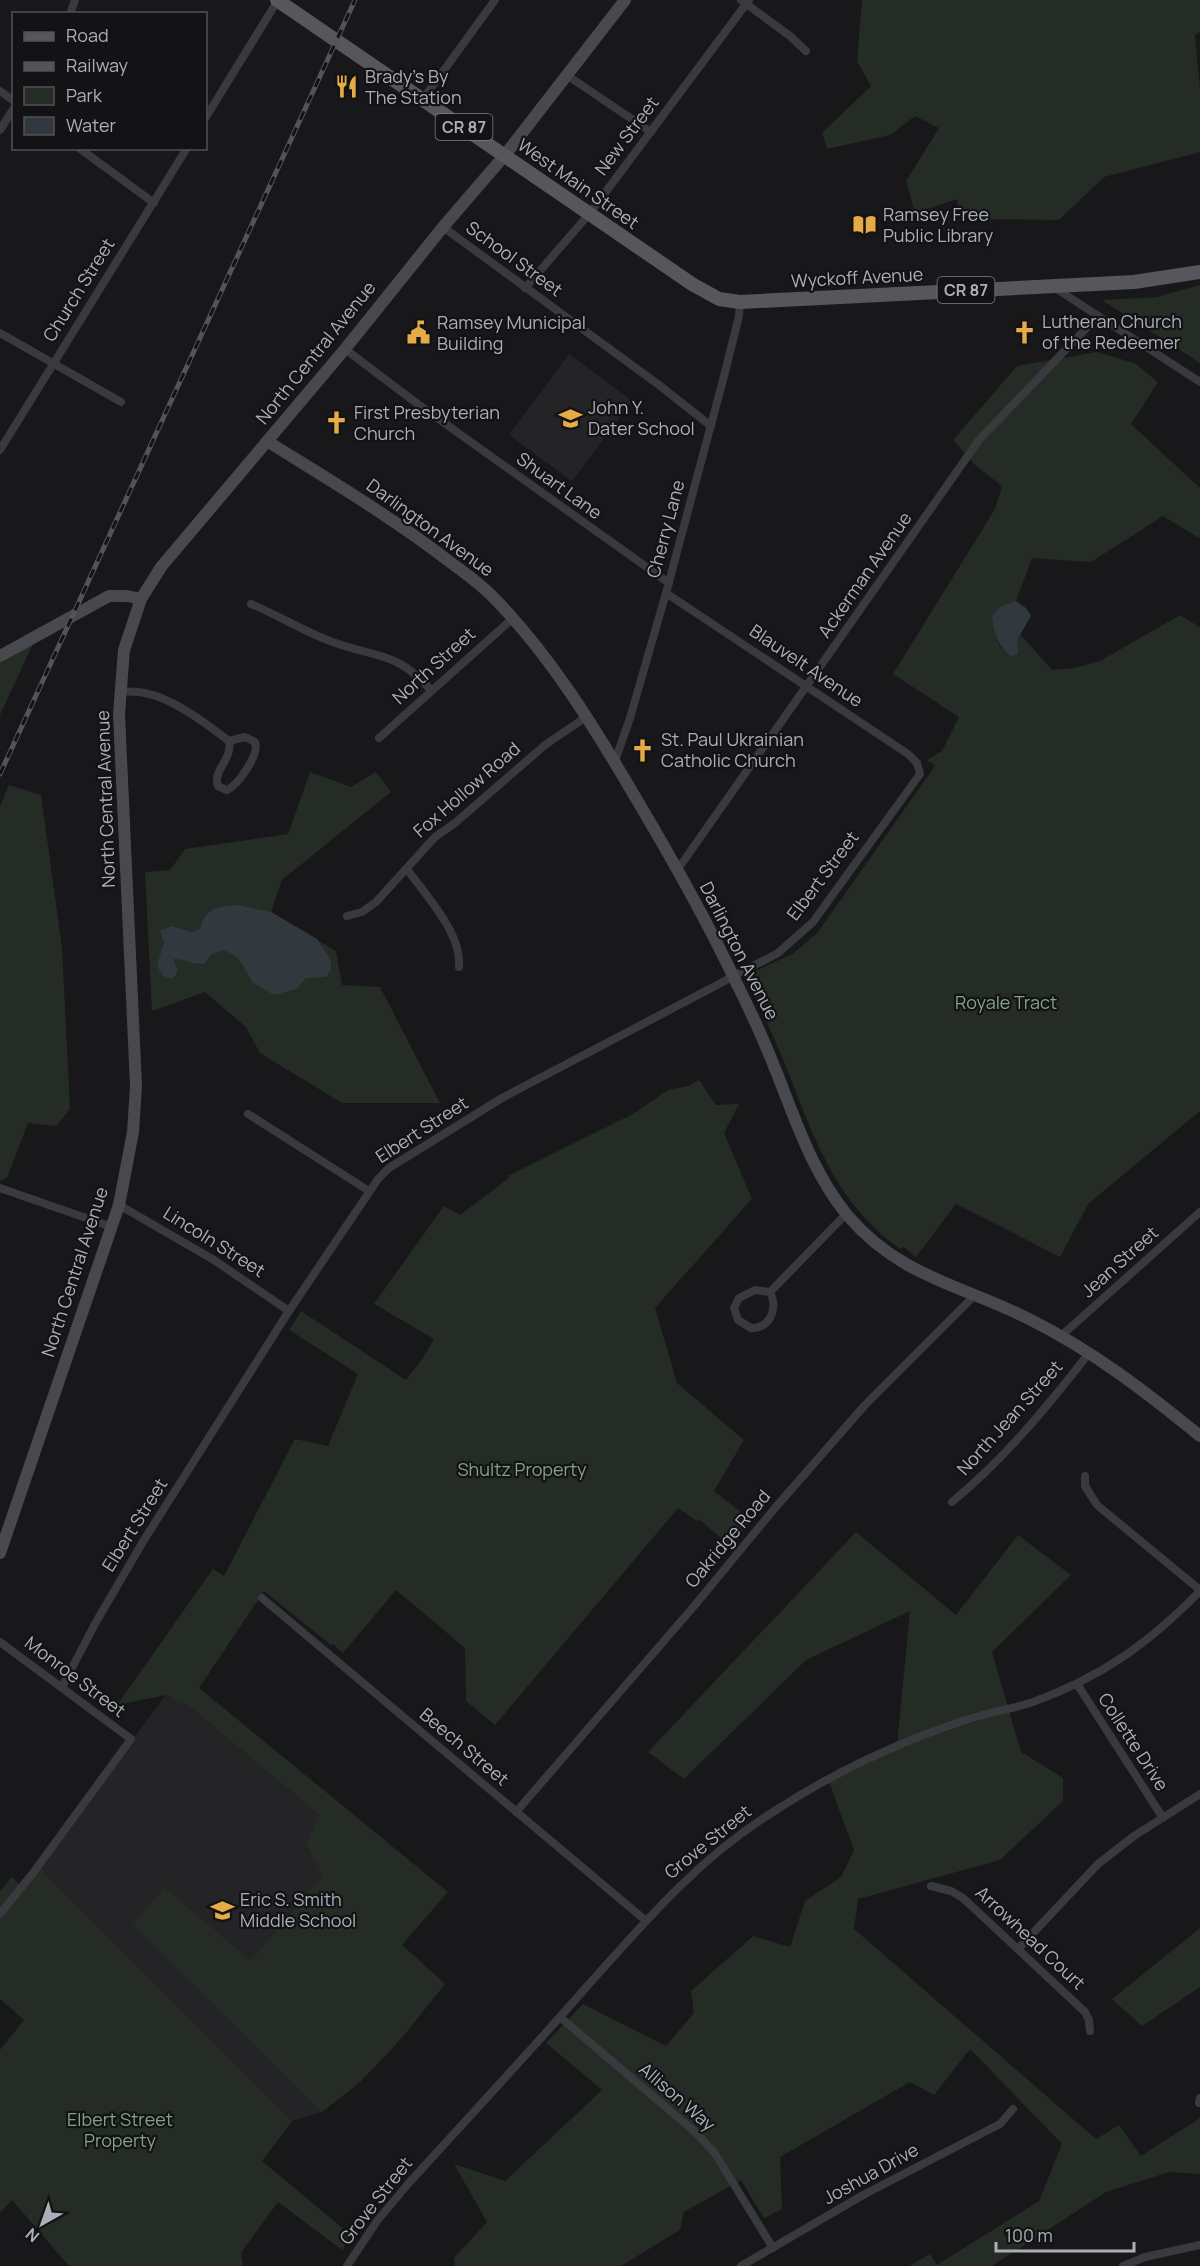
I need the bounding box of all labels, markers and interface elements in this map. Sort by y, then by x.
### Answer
legend [12,12,207,150]
text: Road [66,23,109,47]
text: Railway [66,53,128,77]
place label: Brady's By The Station [365,64,462,109]
restaurant icon: Brady's By The Station [334,74,360,100]
text: Park [66,83,103,107]
street label: New Street [589,91,664,180]
text: Water [66,113,116,137]
road number: CR 87 [436,114,492,140]
street label: West Main Street [513,132,644,234]
place label: Ramsey Free Public Library [883,202,994,247]
library icon: Ramsey Free Public Library [852,212,878,238]
street label: School Street [462,215,568,301]
street label: Church Street [37,233,120,346]
street label: Wyckoff Avenue [790,262,924,292]
street label: North Central Avenue [250,276,380,429]
road number: CR 87 [938,277,994,303]
place label: Lutheran Church of the Redeemer [1042,309,1182,354]
place label: Ramsey Municipal Building [437,310,586,355]
church icon: Lutheran Church of the Redeemer [1011,319,1037,345]
public building icon: Ramsey Municipal Building [406,320,432,346]
place label: John Y. Dater School [588,395,695,440]
place label: First Presbyterian Church [354,400,500,445]
school or university icon: John Y. Dater School [557,405,583,431]
church icon: First Presbyterian Church [323,410,349,436]
street label: Shuart Lane [512,446,607,524]
street label: Darlington Avenue [362,473,499,581]
street label: Cherry Lane [640,477,690,580]
street label: Ackerman Avenue [812,507,917,642]
street label: Blauvelt Avenue [745,618,868,712]
street label: North Street [387,622,480,709]
street label: North Central Avenue [90,710,120,888]
place label: St. Paul Ukrainian Catholic Church [661,727,804,772]
street label: Fox Hollow Road [408,736,525,842]
church icon: St. Paul Ukrainian Catholic Church [630,737,656,763]
street label: Elbert Street [781,826,864,925]
street label: Darlington Avenue [695,877,785,1024]
park label: Royale Tract [955,990,1057,1014]
street label: Elbert Street [371,1090,472,1168]
street label: North Central Avenue [35,1184,113,1360]
street label: Lincoln Street [159,1200,270,1282]
street label: Jean Street [1076,1220,1163,1302]
street label: North Jean Street [951,1355,1067,1480]
park label: Shultz Property [458,1457,587,1481]
street label: Elbert Street [96,1473,172,1576]
street label: Oakridge Road [679,1484,775,1592]
street label: Monroe Street [20,1630,131,1722]
street label: Collette Drive [1093,1688,1174,1795]
street label: Beech Street [415,1702,514,1791]
street label: Grove Street [659,1799,756,1884]
street label: Arrowhead Court [971,1880,1091,1994]
place label: Eric S. Smith Middle School [240,1887,356,1932]
school or university icon: Eric S. Smith Middle School [209,1897,235,1923]
street label: Allison Way [635,2057,721,2136]
park label: Elbert Street Property [67,2107,173,2152]
street label: Joshua Drive [819,2137,922,2209]
street label: Grove Street [333,2152,417,2249]
north arrow [12,2194,72,2254]
scale bar [996,2215,1134,2253]
text: N [21,2223,44,2248]
text: 100 m [1005,2223,1053,2247]

